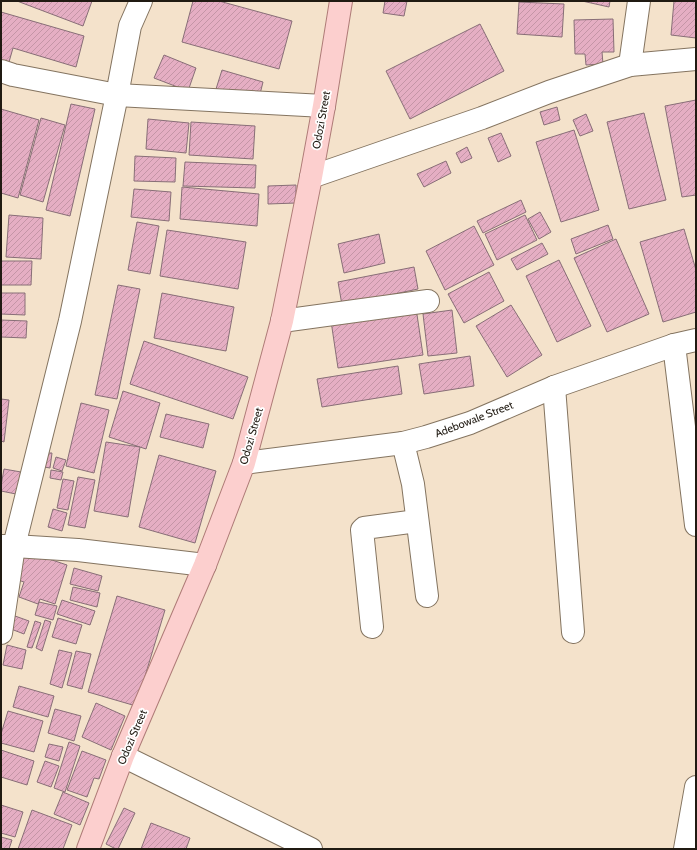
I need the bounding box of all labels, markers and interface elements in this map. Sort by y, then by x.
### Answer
street label: Odozi Street [309,90,333,150]
street label: Adebowale Street [433,398,515,440]
street label: Odozi Street [236,406,266,466]
street label: Odozi Street [114,707,150,767]

